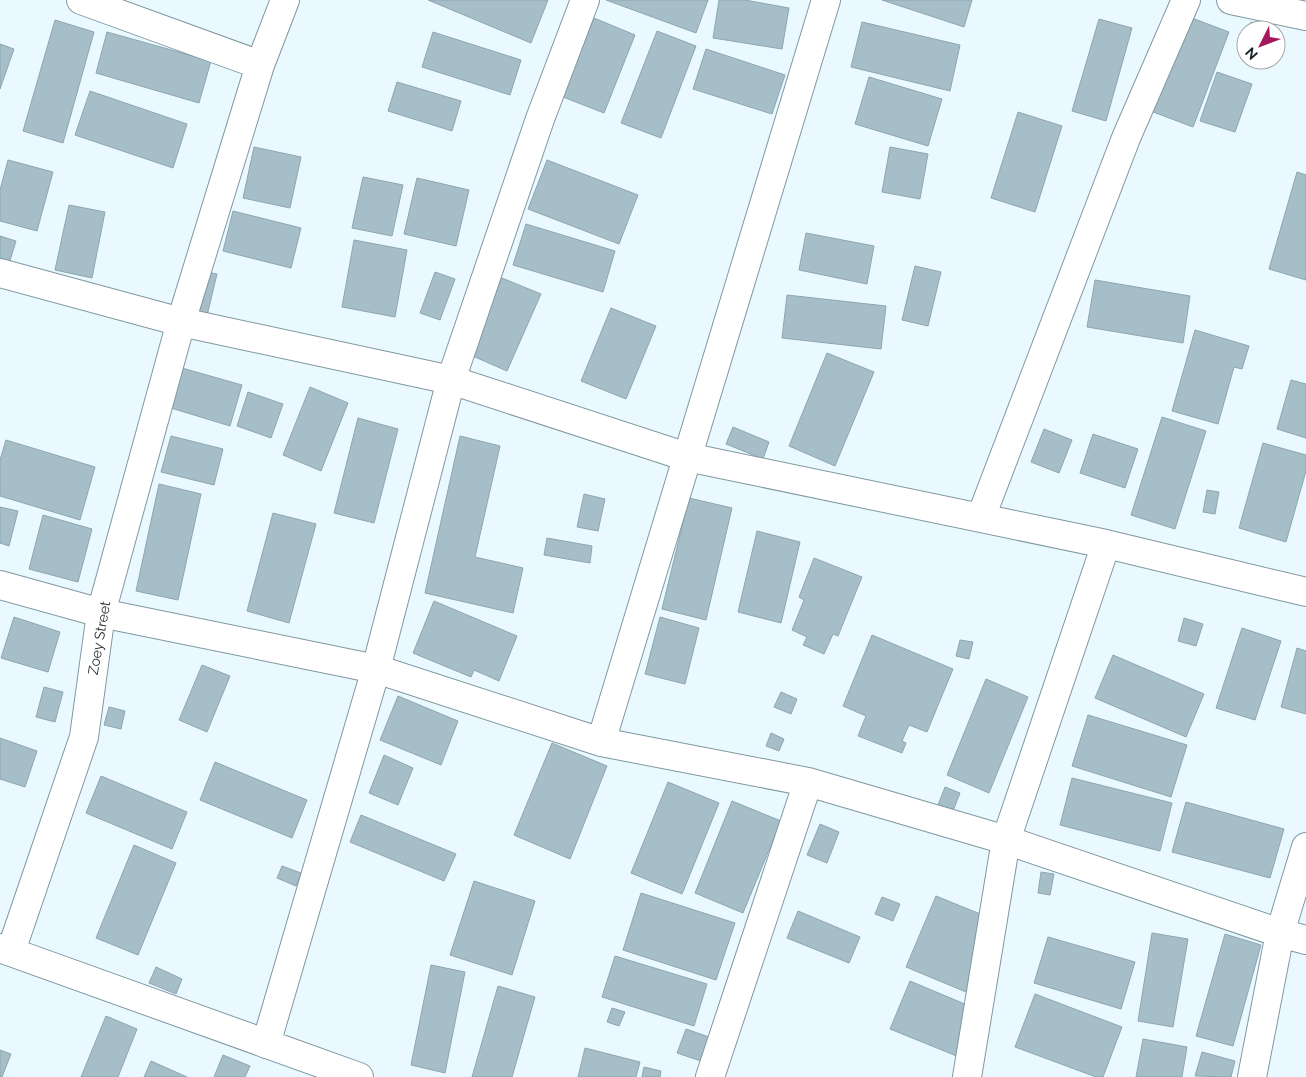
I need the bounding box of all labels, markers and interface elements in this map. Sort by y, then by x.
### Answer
north arrow [1236,20,1286,70]
text: N [1242,44,1261,63]
street label: Zoey Street [85,600,113,676]

